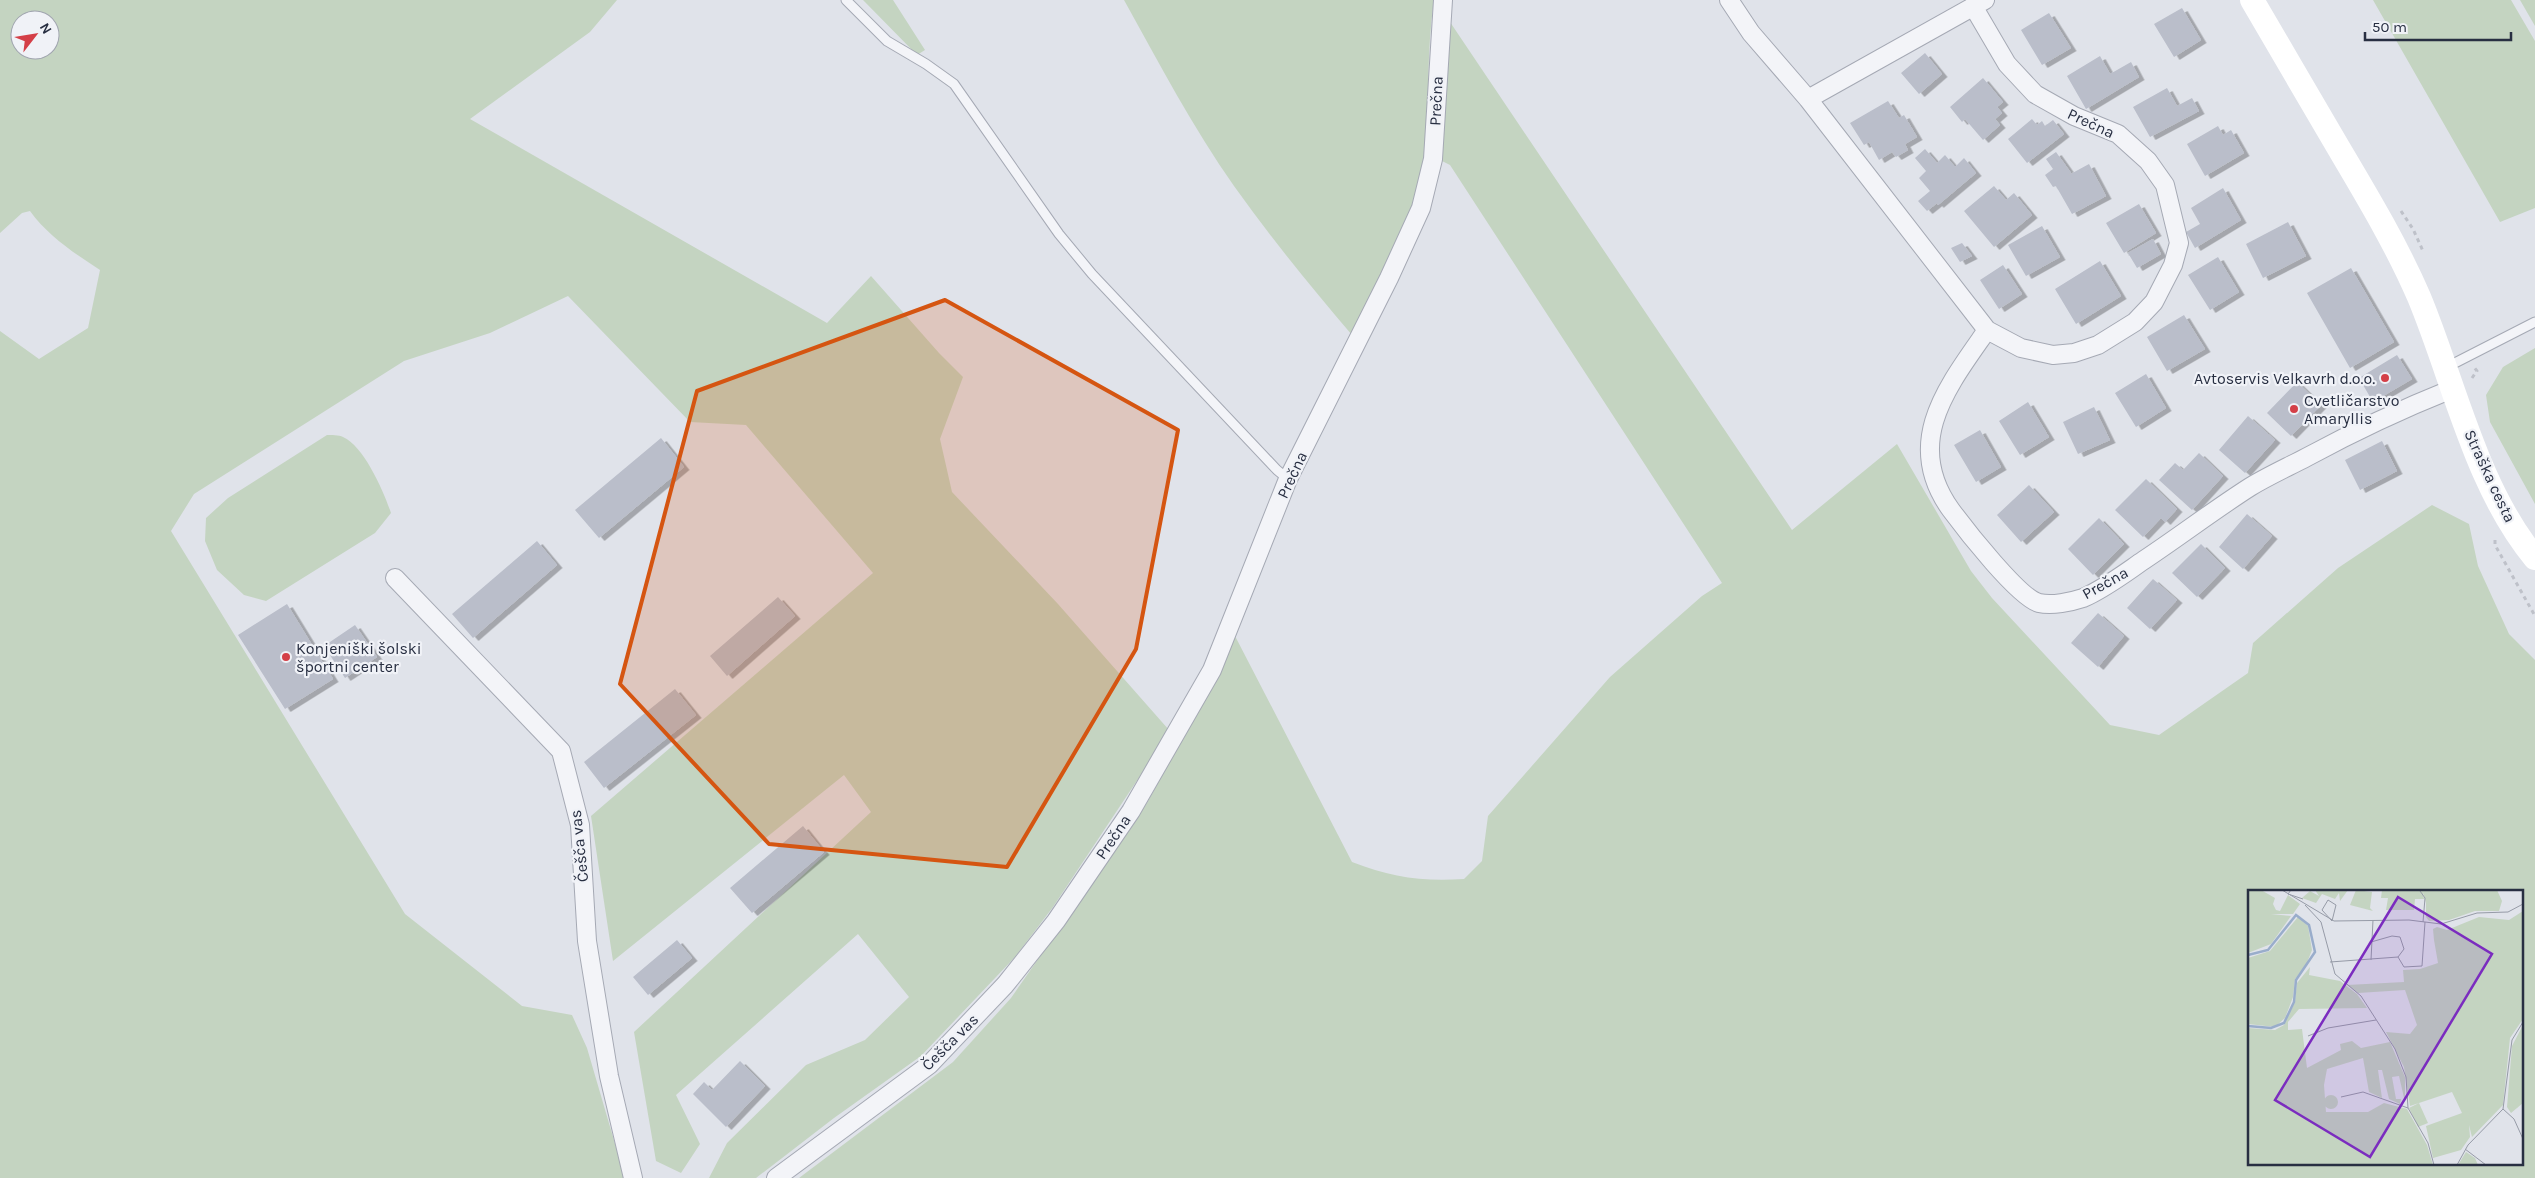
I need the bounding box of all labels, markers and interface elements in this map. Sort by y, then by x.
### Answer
north arrow [10,10,60,60]
scale bar [2365,10,2511,42]
text: 50 m [2372,18,2407,36]
text: N [36,20,56,37]
street label: Prečna [1425,76,1447,126]
street label: Prečna [2065,104,2117,142]
place label: Avtoservis Velkavrh d.o.o. [2194,369,2375,388]
marker: Avtoservis Velkavrh d.o.o. [2379,372,2391,384]
place label: Cvetličarstvo Amaryllis [2304,391,2399,428]
marker: Cvetličarstvo Amaryllis [2288,403,2300,415]
street label: Straška cesta [2460,427,2520,525]
street label: Prečna [1273,449,1311,501]
street label: Prečna [2079,563,2131,603]
place label: Konjeniški šolski športni center [296,639,422,676]
marker: Konjeniški šolski športni center [280,651,292,663]
street label: Češča vas [566,809,592,883]
street label: Prečna [1091,811,1135,863]
inset map [2248,890,2522,1166]
street label: Češča vas [918,1010,982,1074]

